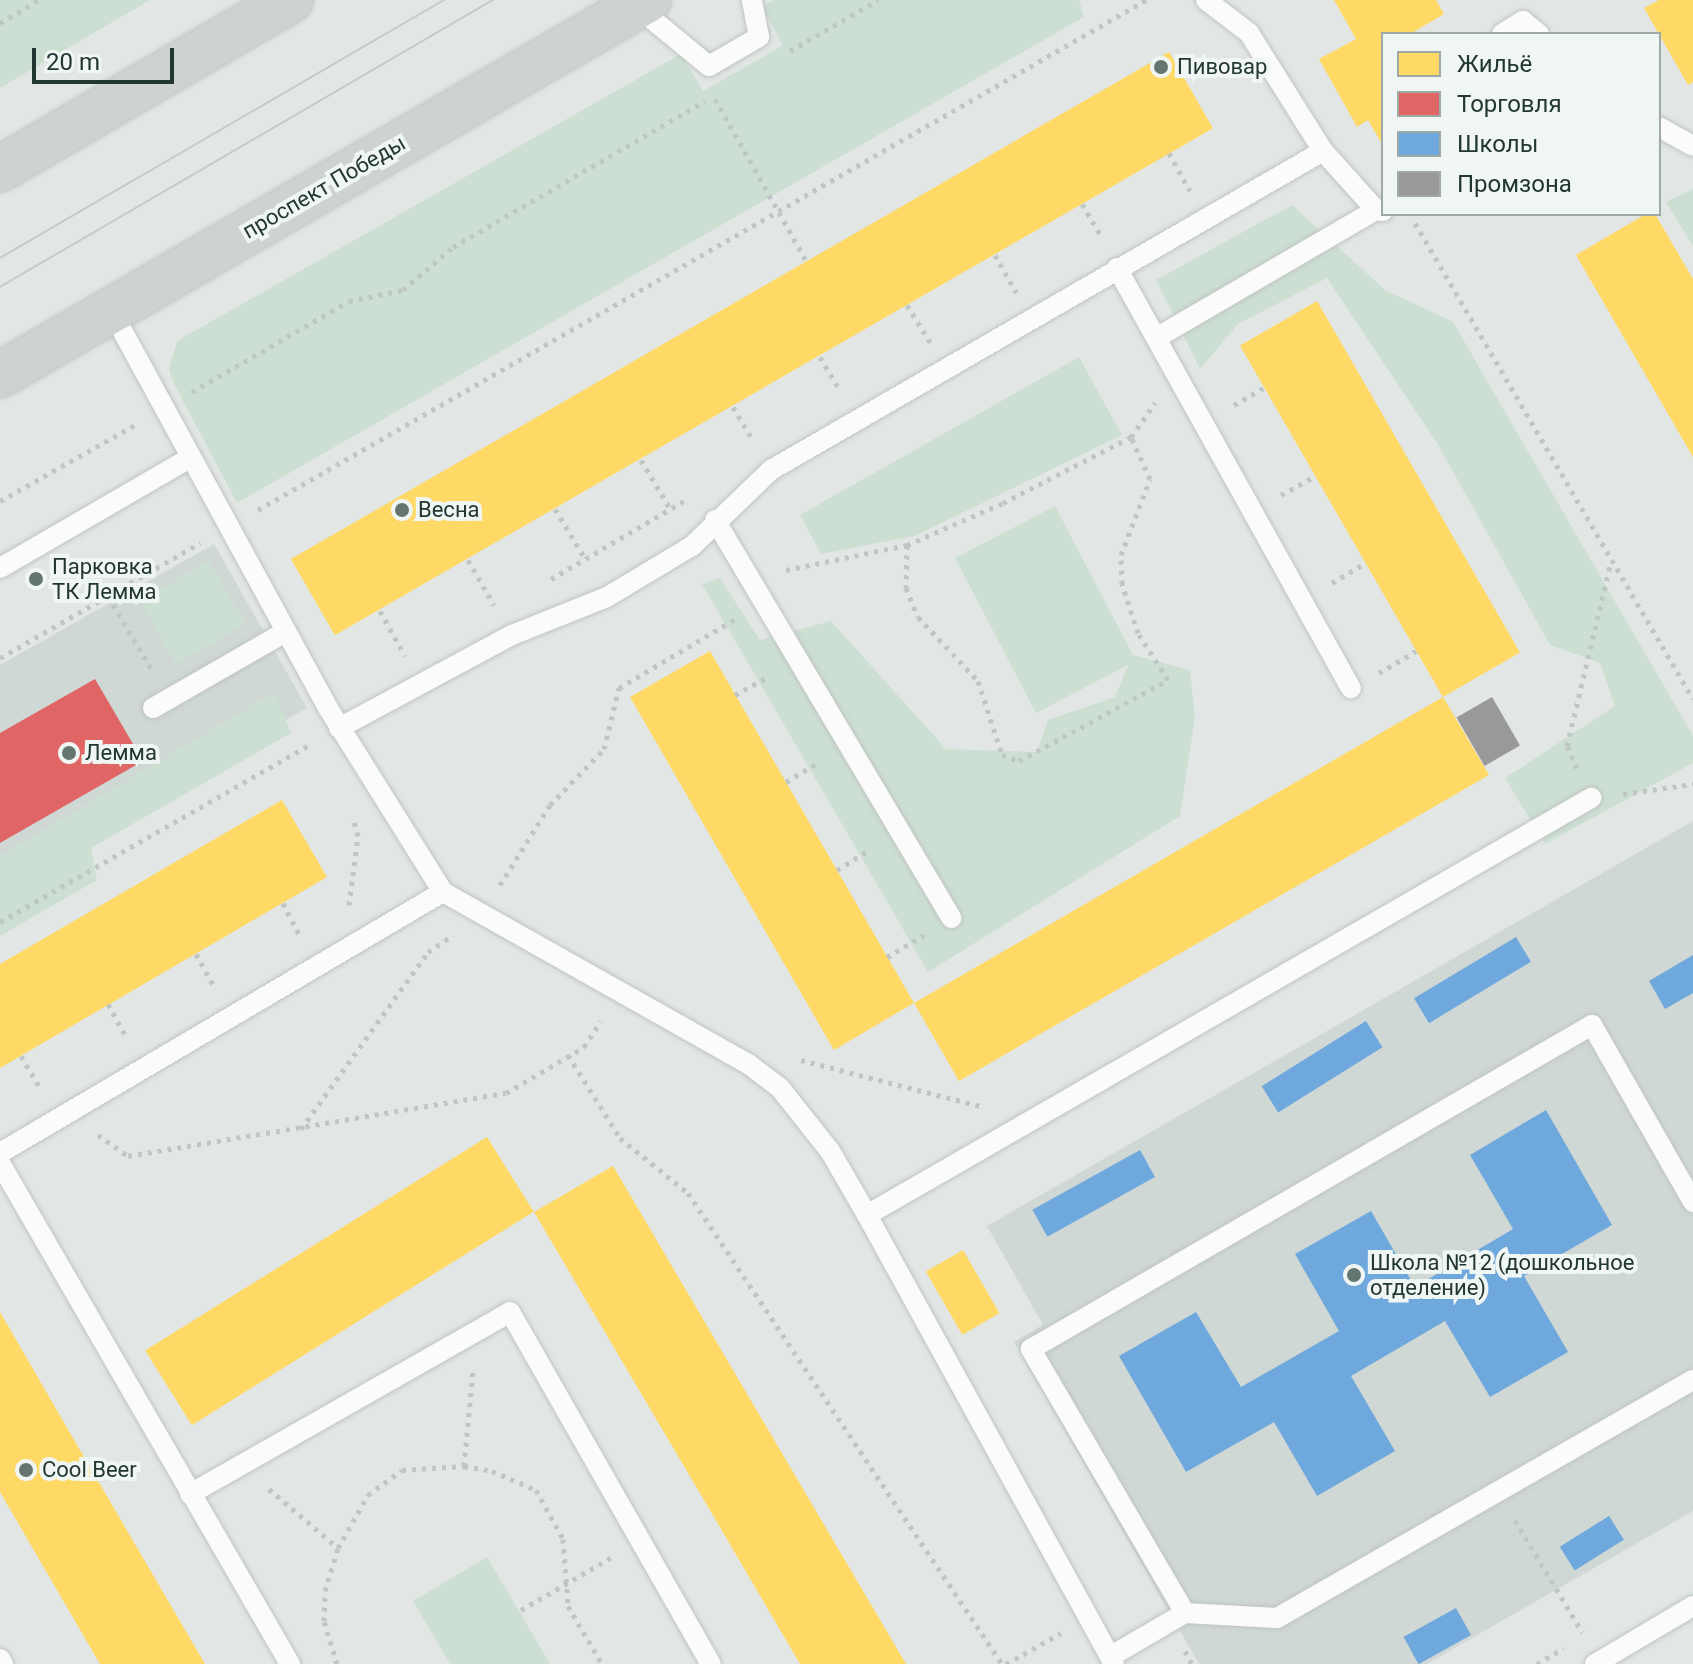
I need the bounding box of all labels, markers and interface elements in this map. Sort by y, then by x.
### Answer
scale bar [36,32,178,82]
legend [1381,32,1661,216]
text: 20 m [46,48,100,76]
text: Жильё [1457,50,1532,78]
place label: Пивовар [1177,54,1267,80]
marker: Пивовар [1152,58,1170,76]
text: Торговля [1457,90,1562,118]
street label: проспект Победы [238,130,410,244]
text: Школы [1457,130,1538,158]
text: Промзона [1457,170,1572,198]
place label: Весна [418,497,480,523]
marker: Весна [393,501,411,519]
place label: Парковка ТК Лемма [52,553,157,604]
marker: Парковка ТК Лемма [27,570,45,588]
place label: Лемма [85,740,157,766]
marker: Лемма [60,744,78,762]
place label: Школа №12 (дошкольное отделение) [1370,1249,1634,1300]
marker: Школа №12 (дошкольное отделение) [1345,1266,1363,1284]
place label: Cool Beer [42,1457,137,1483]
marker: Cool Beer [17,1461,35,1479]

